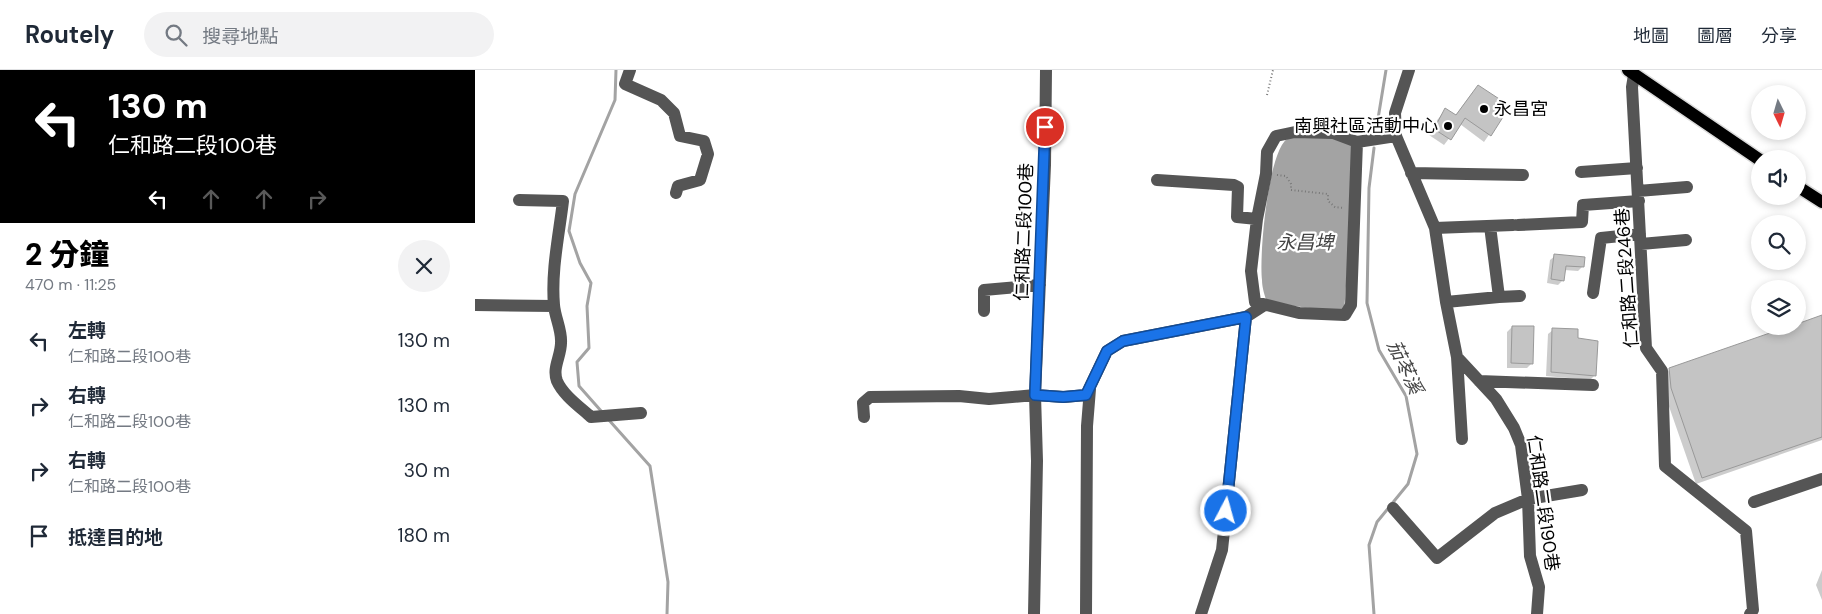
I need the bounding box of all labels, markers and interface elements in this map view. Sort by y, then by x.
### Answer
search box [144,12,494,57]
text: Routely [25,19,114,50]
icon: search [162,21,190,49]
text: 搜尋地點 [202,24,278,49]
text: 地圖 [1633,24,1669,48]
text: 圖層 [1697,24,1733,48]
text: 分享 [1761,24,1797,48]
text: 130 m [108,83,208,129]
north arrow [1751,85,1806,140]
map controls [1751,85,1806,335]
icon: left [25,90,90,155]
place label: 永昌宮 [1494,97,1548,121]
marker: 永昌宮 [1478,103,1490,115]
pin [1024,106,1066,148]
icon: arrive [1031,113,1059,141]
place label: 南興社區活動中心 [1294,114,1438,138]
marker: 南興社區活動中心 [1442,120,1454,132]
text: 仁和路二段100巷 [108,131,277,160]
button: sound [1751,150,1806,205]
street label: 仁和路二段100巷 [1010,162,1038,302]
icon: left [144,185,172,213]
icon: ahead [197,185,225,213]
icon: ahead [250,185,278,213]
icon: right [303,185,331,213]
street label: 仁和路二段246巷 [1610,207,1644,349]
button: search [1751,215,1806,270]
water label: 永昌埤 [1276,230,1335,255]
text: 2 分鐘 [25,235,109,274]
button: close [398,240,450,292]
text: 470 m · 11:25 [25,274,116,295]
button: layers [1751,280,1806,335]
text: 左轉 [68,318,106,343]
icon: left [25,327,53,355]
text: 130 m [398,328,450,353]
water label: 茄苳溪 [1382,336,1430,401]
text: 仁和路二段100巷 [68,346,191,367]
text: 右轉 [68,383,106,408]
icon: right [25,392,53,420]
text: 130 m [398,393,450,418]
text: 仁和路二段100巷 [68,411,191,432]
street label: 仁和路二段190巷 [1522,433,1564,573]
text: 右轉 [68,448,106,473]
icon: right [25,457,53,485]
text: 30 m [404,458,450,483]
text: 仁和路二段100巷 [68,476,191,497]
position arrow [1199,484,1251,536]
icon: arrive [25,522,53,550]
text: 180 m [398,523,450,548]
text: 抵達目的地 [68,525,163,550]

